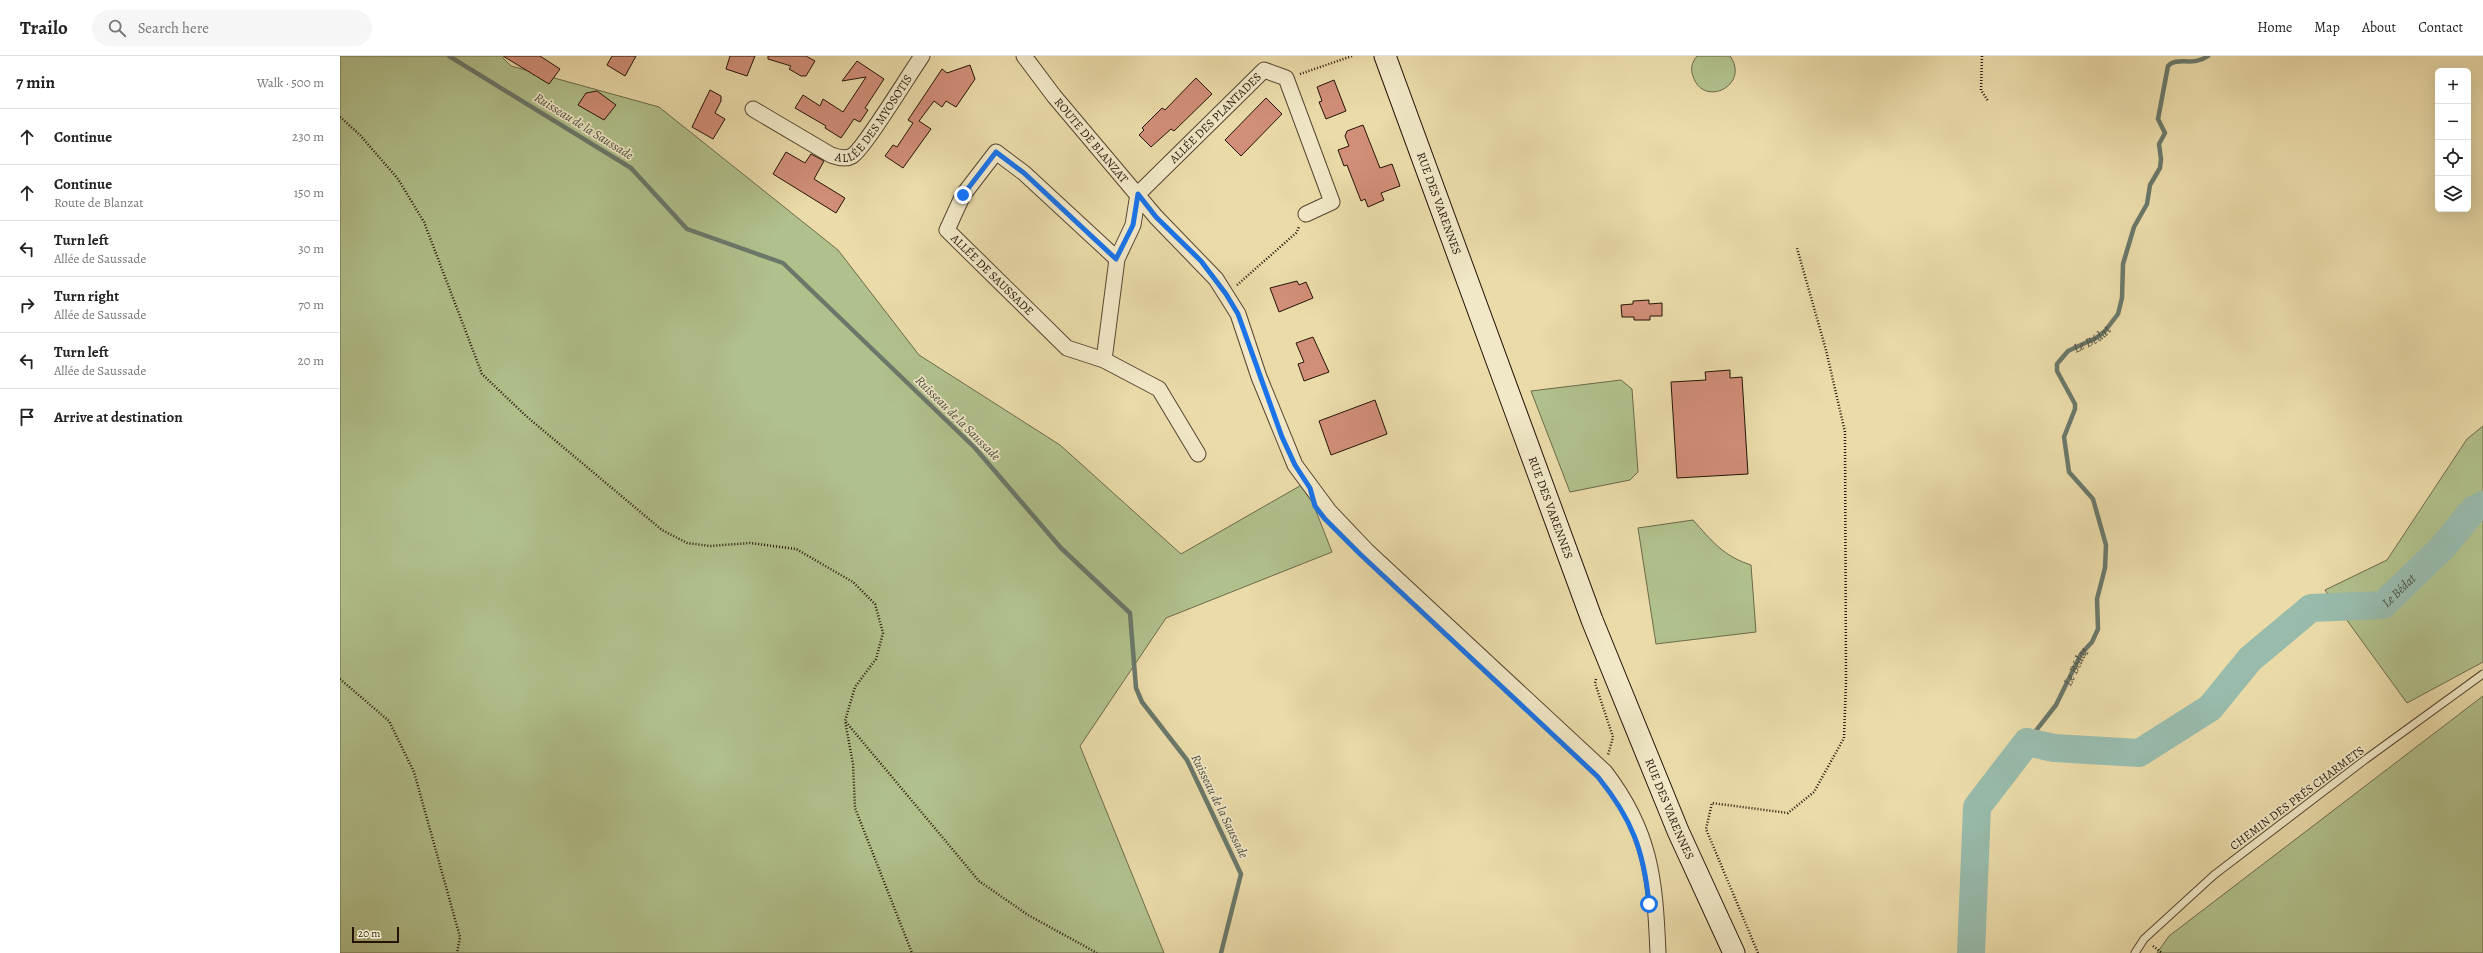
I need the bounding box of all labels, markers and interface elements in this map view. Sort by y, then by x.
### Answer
search box [92,10,372,46]
text: Trailo [20,15,68,41]
icon: search [106,17,128,39]
text: Search here [138,18,209,38]
text: Home [2257,18,2292,37]
text: Map [2314,18,2340,37]
text: About [2362,18,2396,37]
text: Contact [2418,18,2463,37]
map controls [2435,68,2471,212]
button: + [2435,68,2471,104]
street label: ALLÉE DES PLANTADES [1165,69,1265,167]
text: 7 min [16,71,55,94]
street label: ALLÉE DES MYOSOTIS [832,71,916,166]
text: Walk · 500 m [257,74,324,91]
water label: Ruisseau de la Saussade [531,89,637,163]
street label: ROUTE DE BLANZAT [1051,94,1132,187]
button: − [2435,104,2471,140]
icon: ahead [16,126,38,148]
text: Continue [54,127,112,147]
text: 230 m [292,128,324,145]
button: locate [2435,140,2471,176]
street label: RUE DES VARENNES [1413,150,1465,257]
text: Continue [54,174,112,194]
button: layers [2435,176,2471,212]
icon: ahead [16,182,38,204]
text: 150 m [294,184,324,201]
route end [954,186,972,204]
text: Route de Blanzat [54,194,144,211]
text: Turn left [54,230,109,250]
street label: ALLÉE DE SAUSSADE [947,230,1037,319]
icon: left [16,238,38,260]
text: 30 m [298,240,324,257]
text: Allée de Saussade [54,250,146,267]
text: Turn right [54,286,119,306]
icon: right [16,294,38,316]
text: 70 m [298,296,324,313]
text: Allée de Saussade [54,306,146,323]
water label: Le Bédat [2070,321,2115,356]
text: Turn left [54,342,109,362]
icon: left [16,350,38,372]
text: 20 m [298,352,324,369]
text: Allée de Saussade [54,362,146,379]
water label: Ruisseau de la Saussade [912,372,1004,464]
icon: arrive [16,406,38,428]
text: Arrive at destination [54,407,183,427]
street label: RUE DES VARENNES [1525,454,1577,561]
water label: Le Bédat [2378,569,2420,611]
water label: Le Bédat [2058,642,2093,689]
street label: CHEMIN DES PRÉS CHARMETS [2227,742,2367,854]
water label: Ruisseau de la Saussade [1187,751,1253,861]
street label: RUE DES VARENNES [1641,756,1698,862]
route start [1640,895,1658,913]
scale bar [352,925,399,944]
text: 20 m [358,926,380,941]

